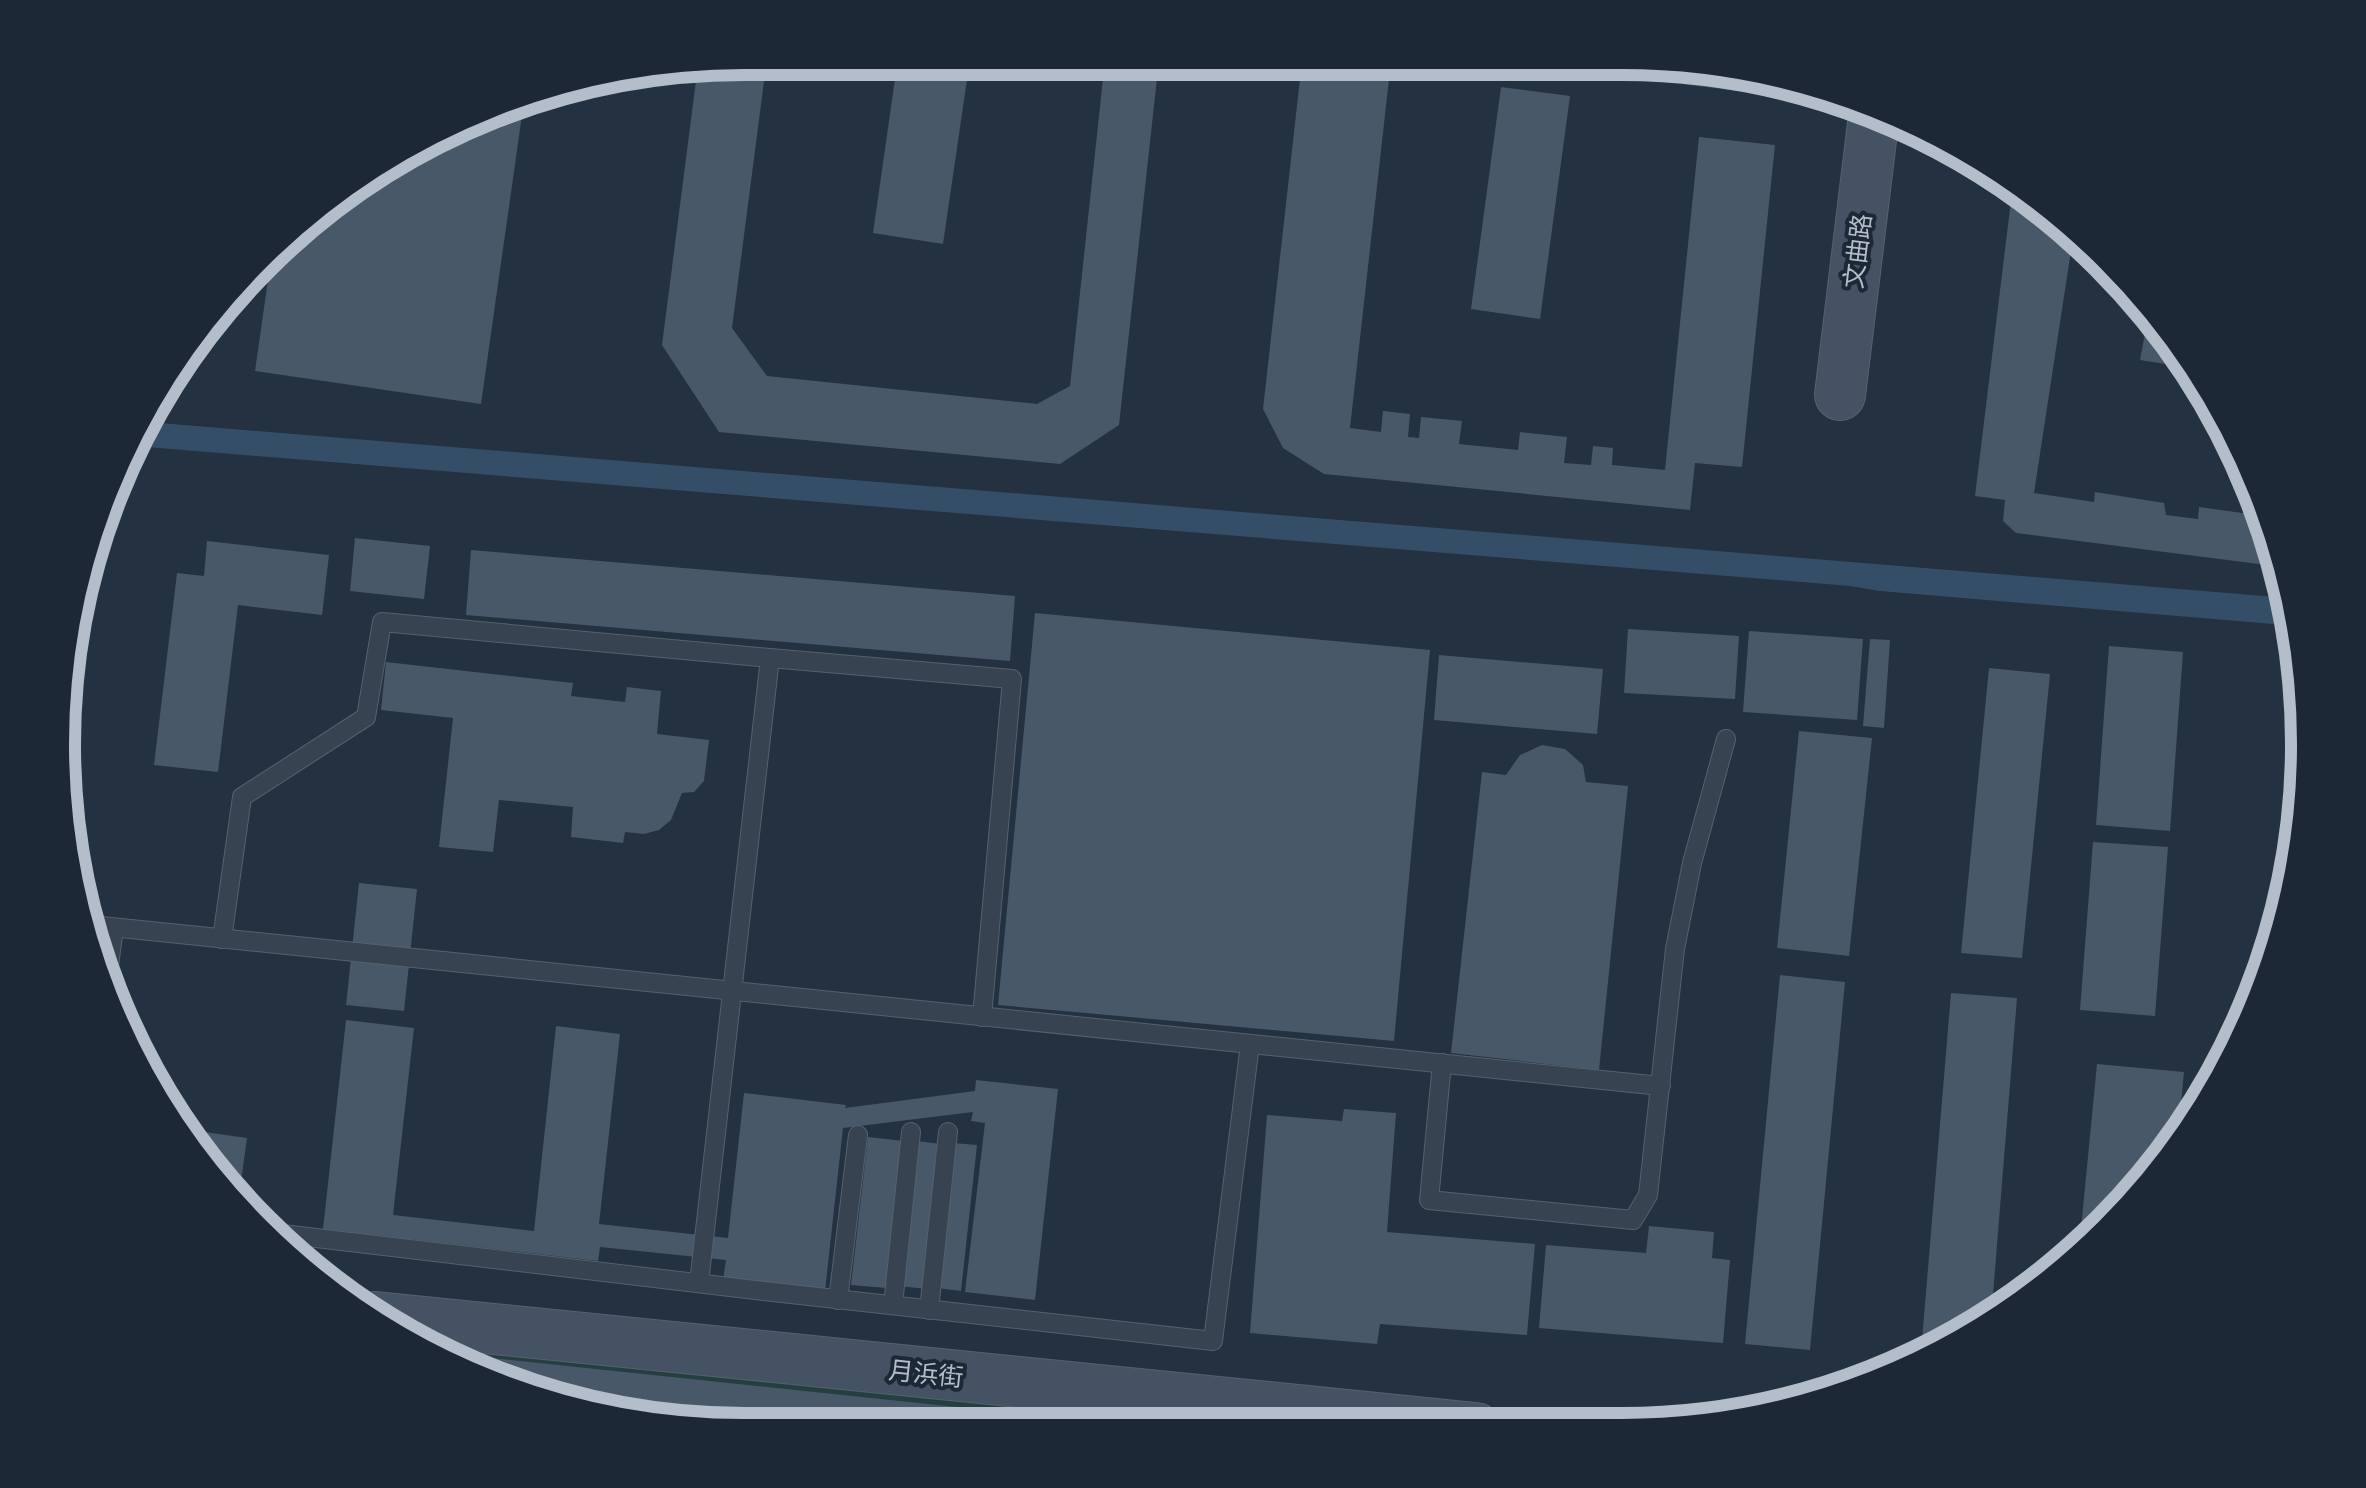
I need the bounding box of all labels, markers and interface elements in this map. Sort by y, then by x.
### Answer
street label: 文曲路 [1835,212,1879,290]
street label: 月浜街 [887,1352,965,1394]

